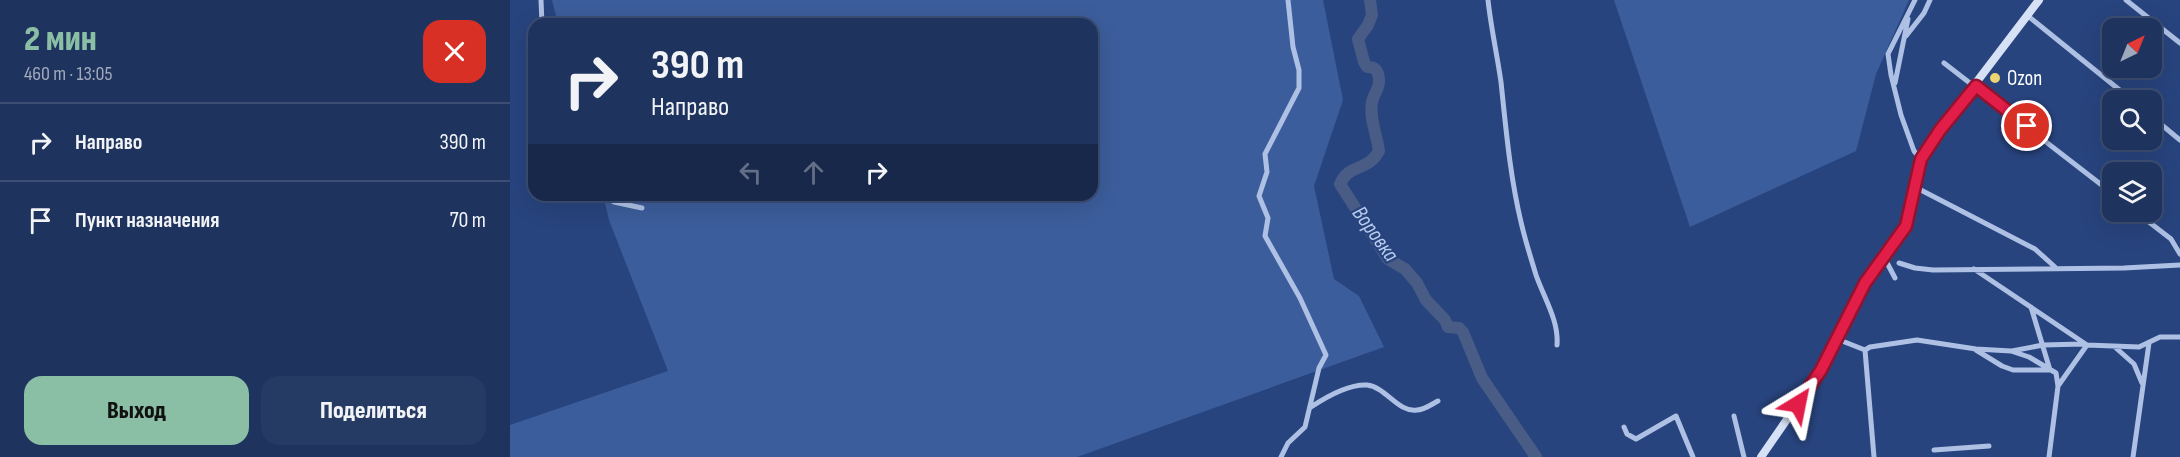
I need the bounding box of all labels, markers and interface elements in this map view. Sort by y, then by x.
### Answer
text: 2 мин [24,18,97,61]
north arrow [2102,18,2162,78]
map controls [2102,18,2162,222]
button: close [423,20,486,83]
text: 390 m [651,40,744,91]
icon: right [552,42,630,120]
text: 460 m · 13:05 [24,62,112,86]
place label: Ozon [2007,66,2042,91]
marker: Ozon [1988,71,2002,85]
button: search [2102,90,2162,150]
text: Направо [651,91,729,123]
pin [2001,100,2052,151]
icon: arrive [2010,109,2043,142]
icon: right [24,126,57,159]
text: Направо [75,129,142,156]
text: 390 m [440,129,486,156]
icon: left [734,156,767,189]
icon: ahead [797,156,830,189]
icon: right [860,156,893,189]
button: layers [2102,162,2162,222]
water label: Воровка [1346,201,1404,267]
icon: arrive [24,204,57,237]
text: Пункт назначения [75,207,219,234]
text: 70 m [450,207,486,234]
position arrow [1766,372,1830,436]
button: Выход [24,376,249,445]
button: Поделиться [261,376,486,445]

